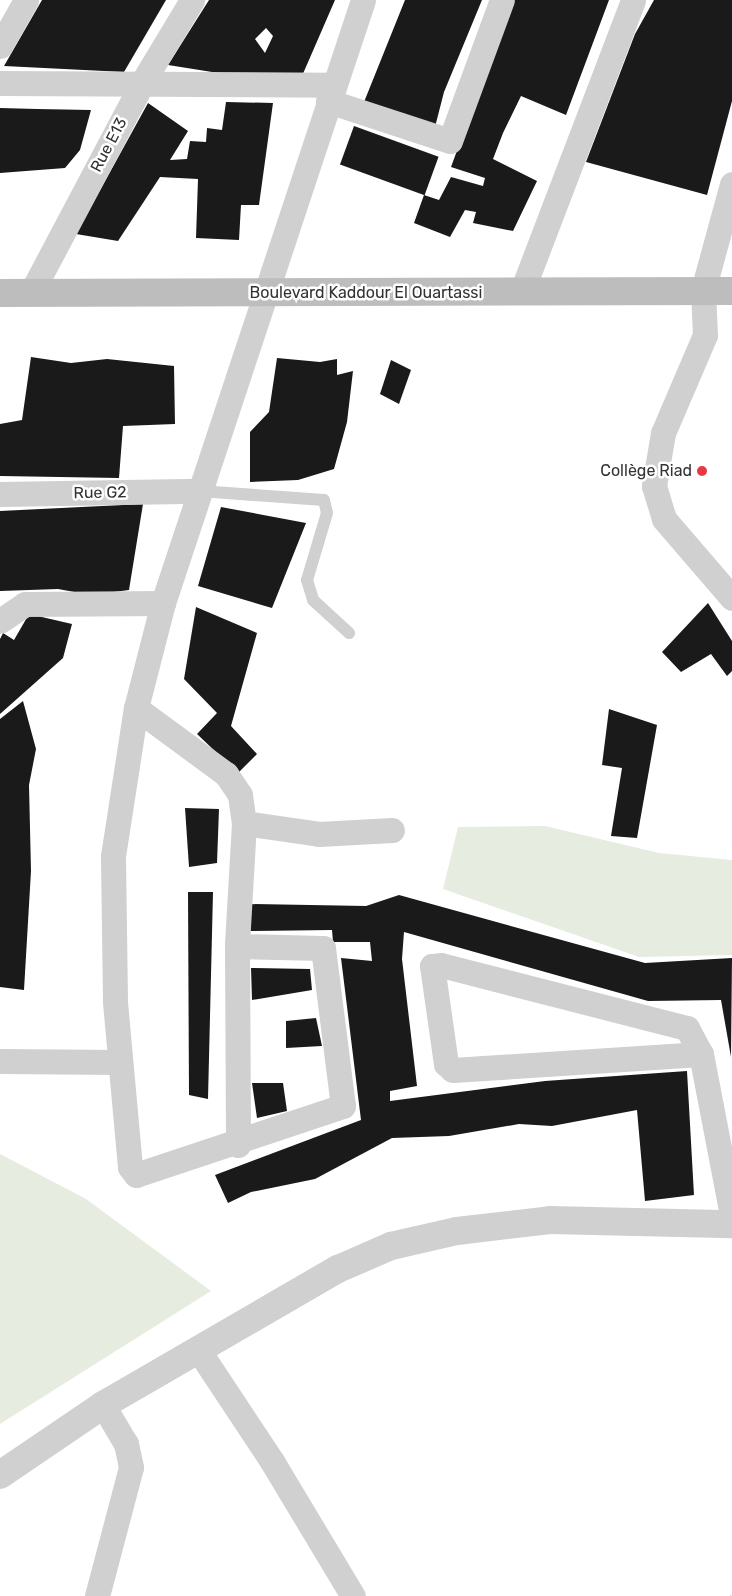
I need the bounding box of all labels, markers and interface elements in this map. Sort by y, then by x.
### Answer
street label: Rue E13 [87,114,131,176]
street label: Boulevard Kaddour El Ouartassi [249,283,483,303]
place label: Collège Riad [600,461,692,481]
marker: Collège Riad [696,465,708,477]
street label: Rue G2 [73,483,127,503]

